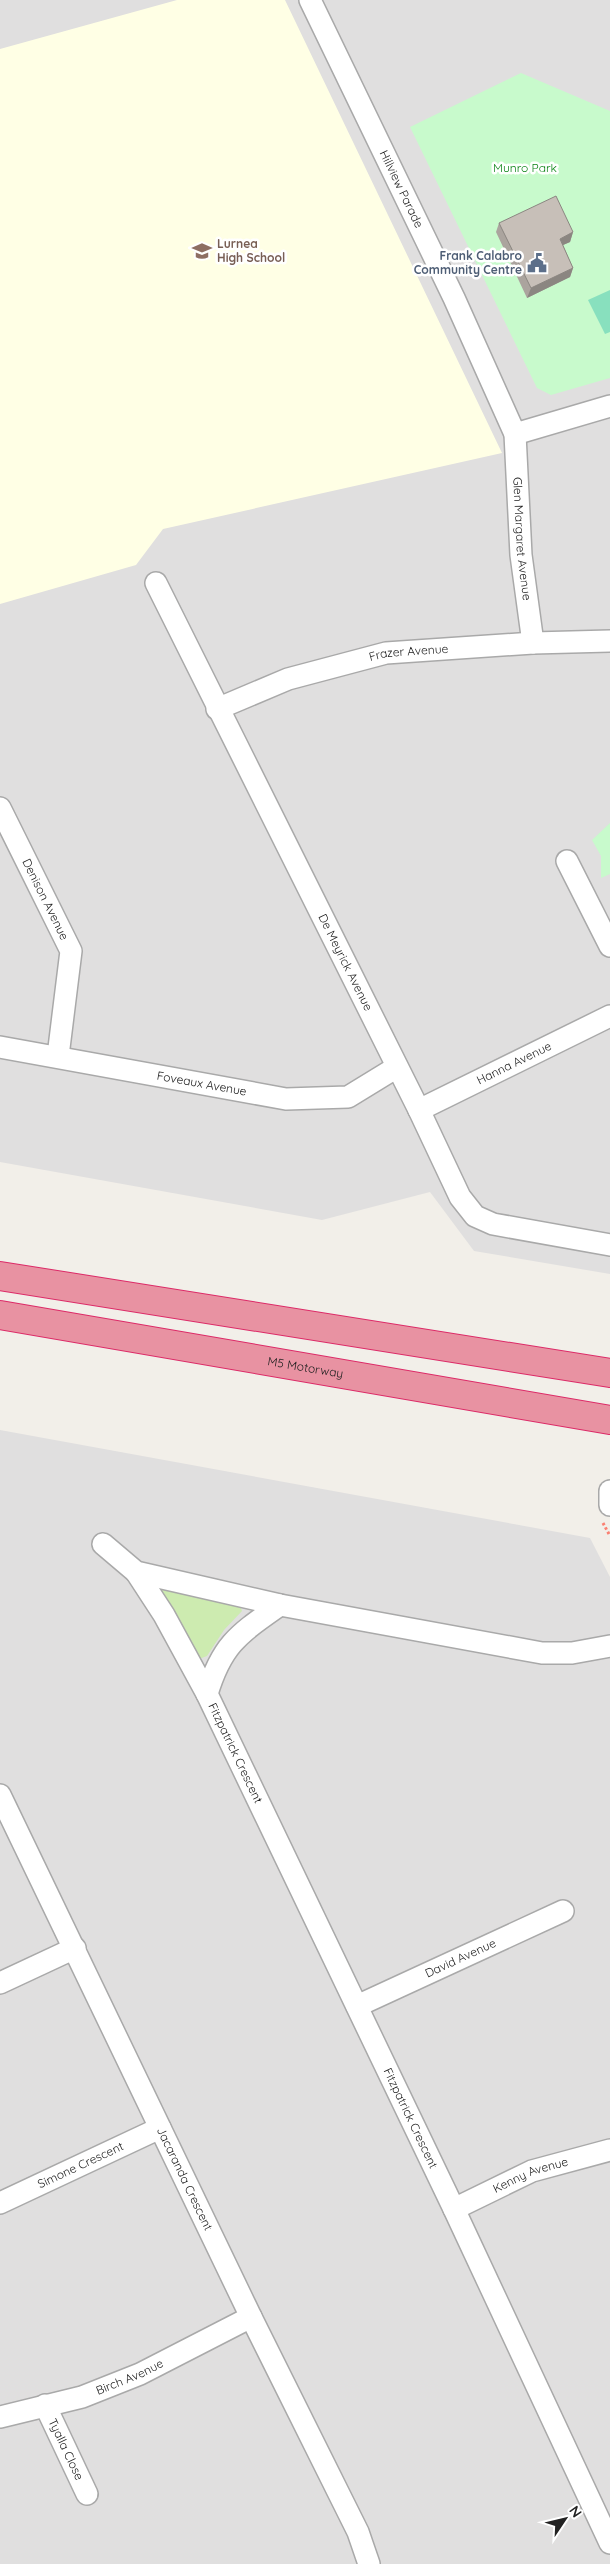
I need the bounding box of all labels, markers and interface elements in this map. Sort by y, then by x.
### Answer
street label: Hillview Parade [377,147,427,230]
park label: Munro Park [493,160,557,175]
place label: Lurnea High School [217,236,285,265]
school or university icon: Lurnea High School [191,240,213,262]
place label: Frank Calabro Community Centre [414,248,523,277]
public building icon: Frank Calabro Community Centre [526,252,548,274]
street label: Glen Margaret Avenue [510,477,535,602]
street label: Frazer Avenue [367,641,449,664]
street label: Denison Avenue [19,856,72,943]
street label: De Meyrick Avenue [315,911,376,1013]
street label: Hanna Avenue [474,1038,554,1087]
street label: Foveaux Avenue [156,1068,248,1099]
street label: M5 Motorway [267,1353,345,1381]
street label: Fitzpatrick Crescent [205,1700,266,1806]
street label: David Avenue [423,1935,498,1981]
street label: Fitzpatrick Crescent [380,2065,441,2171]
street label: Jacaranda Crescent [154,2125,216,2233]
street label: Simone Crescent [35,2138,126,2191]
street label: Kenny Avenue [490,2154,570,2196]
street label: Birch Avenue [93,2355,166,2398]
street label: Tyalla Close [45,2416,87,2483]
north arrow [540,2494,590,2544]
text: N [565,2502,586,2521]

